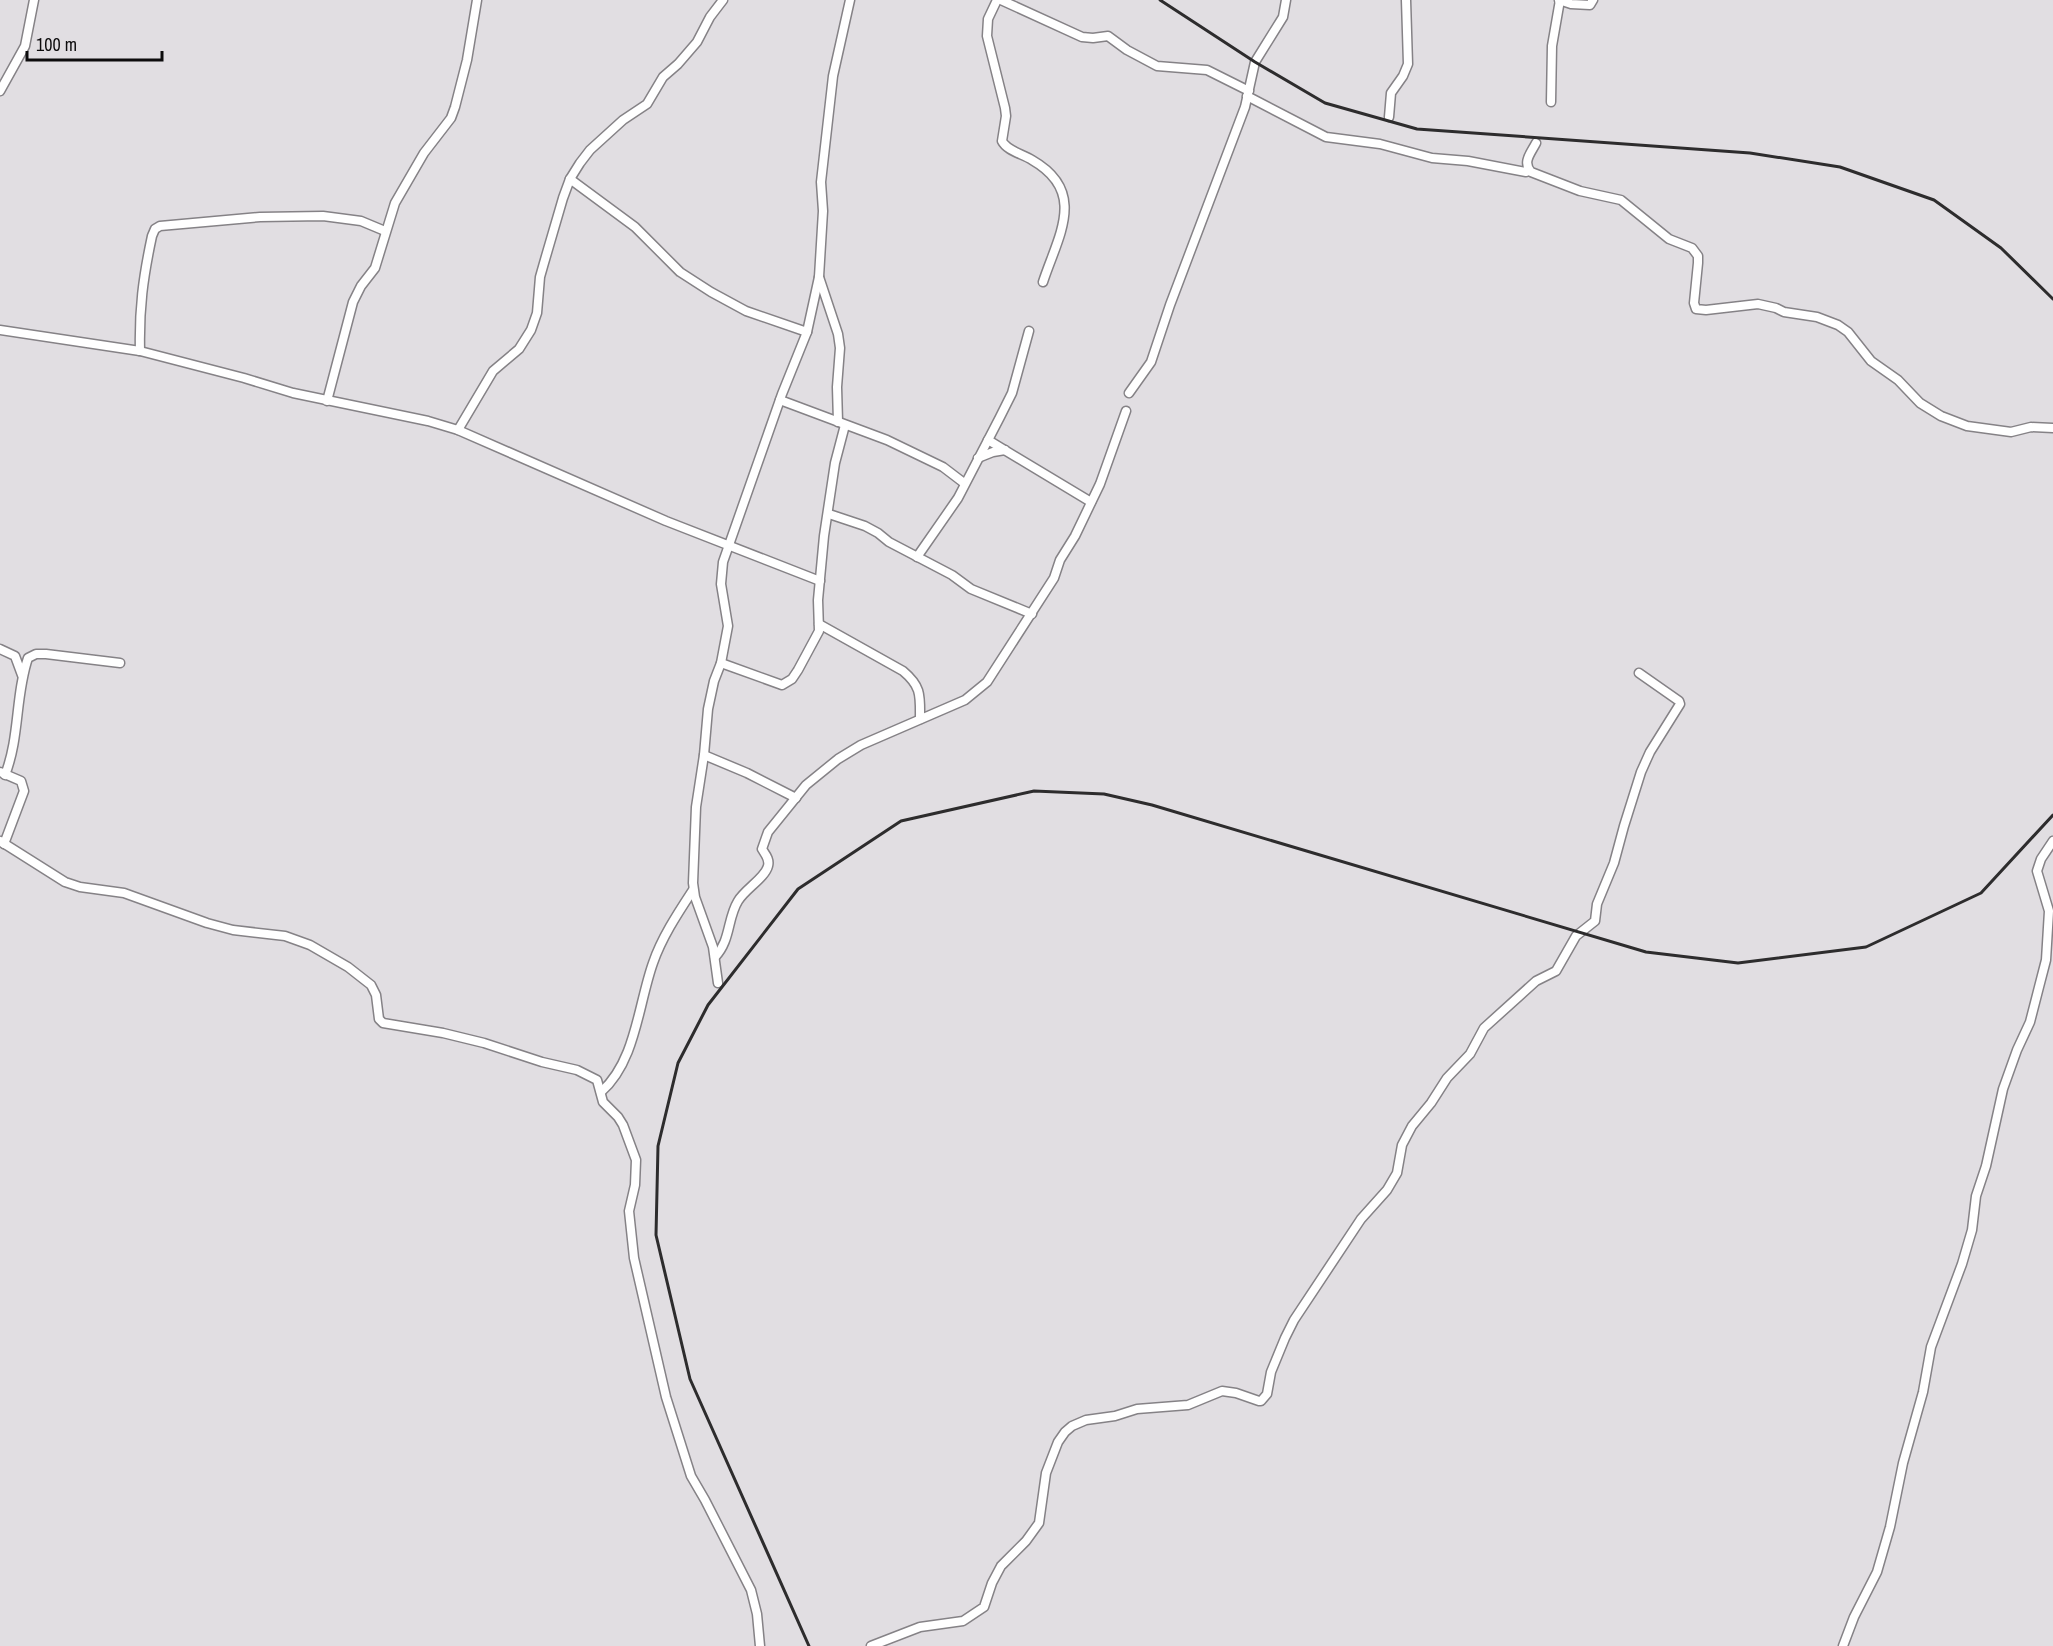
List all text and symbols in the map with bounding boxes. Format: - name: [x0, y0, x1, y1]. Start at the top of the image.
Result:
- scale bar: [27, 24, 162, 62]
- text: 100 m: [36, 32, 77, 57]

